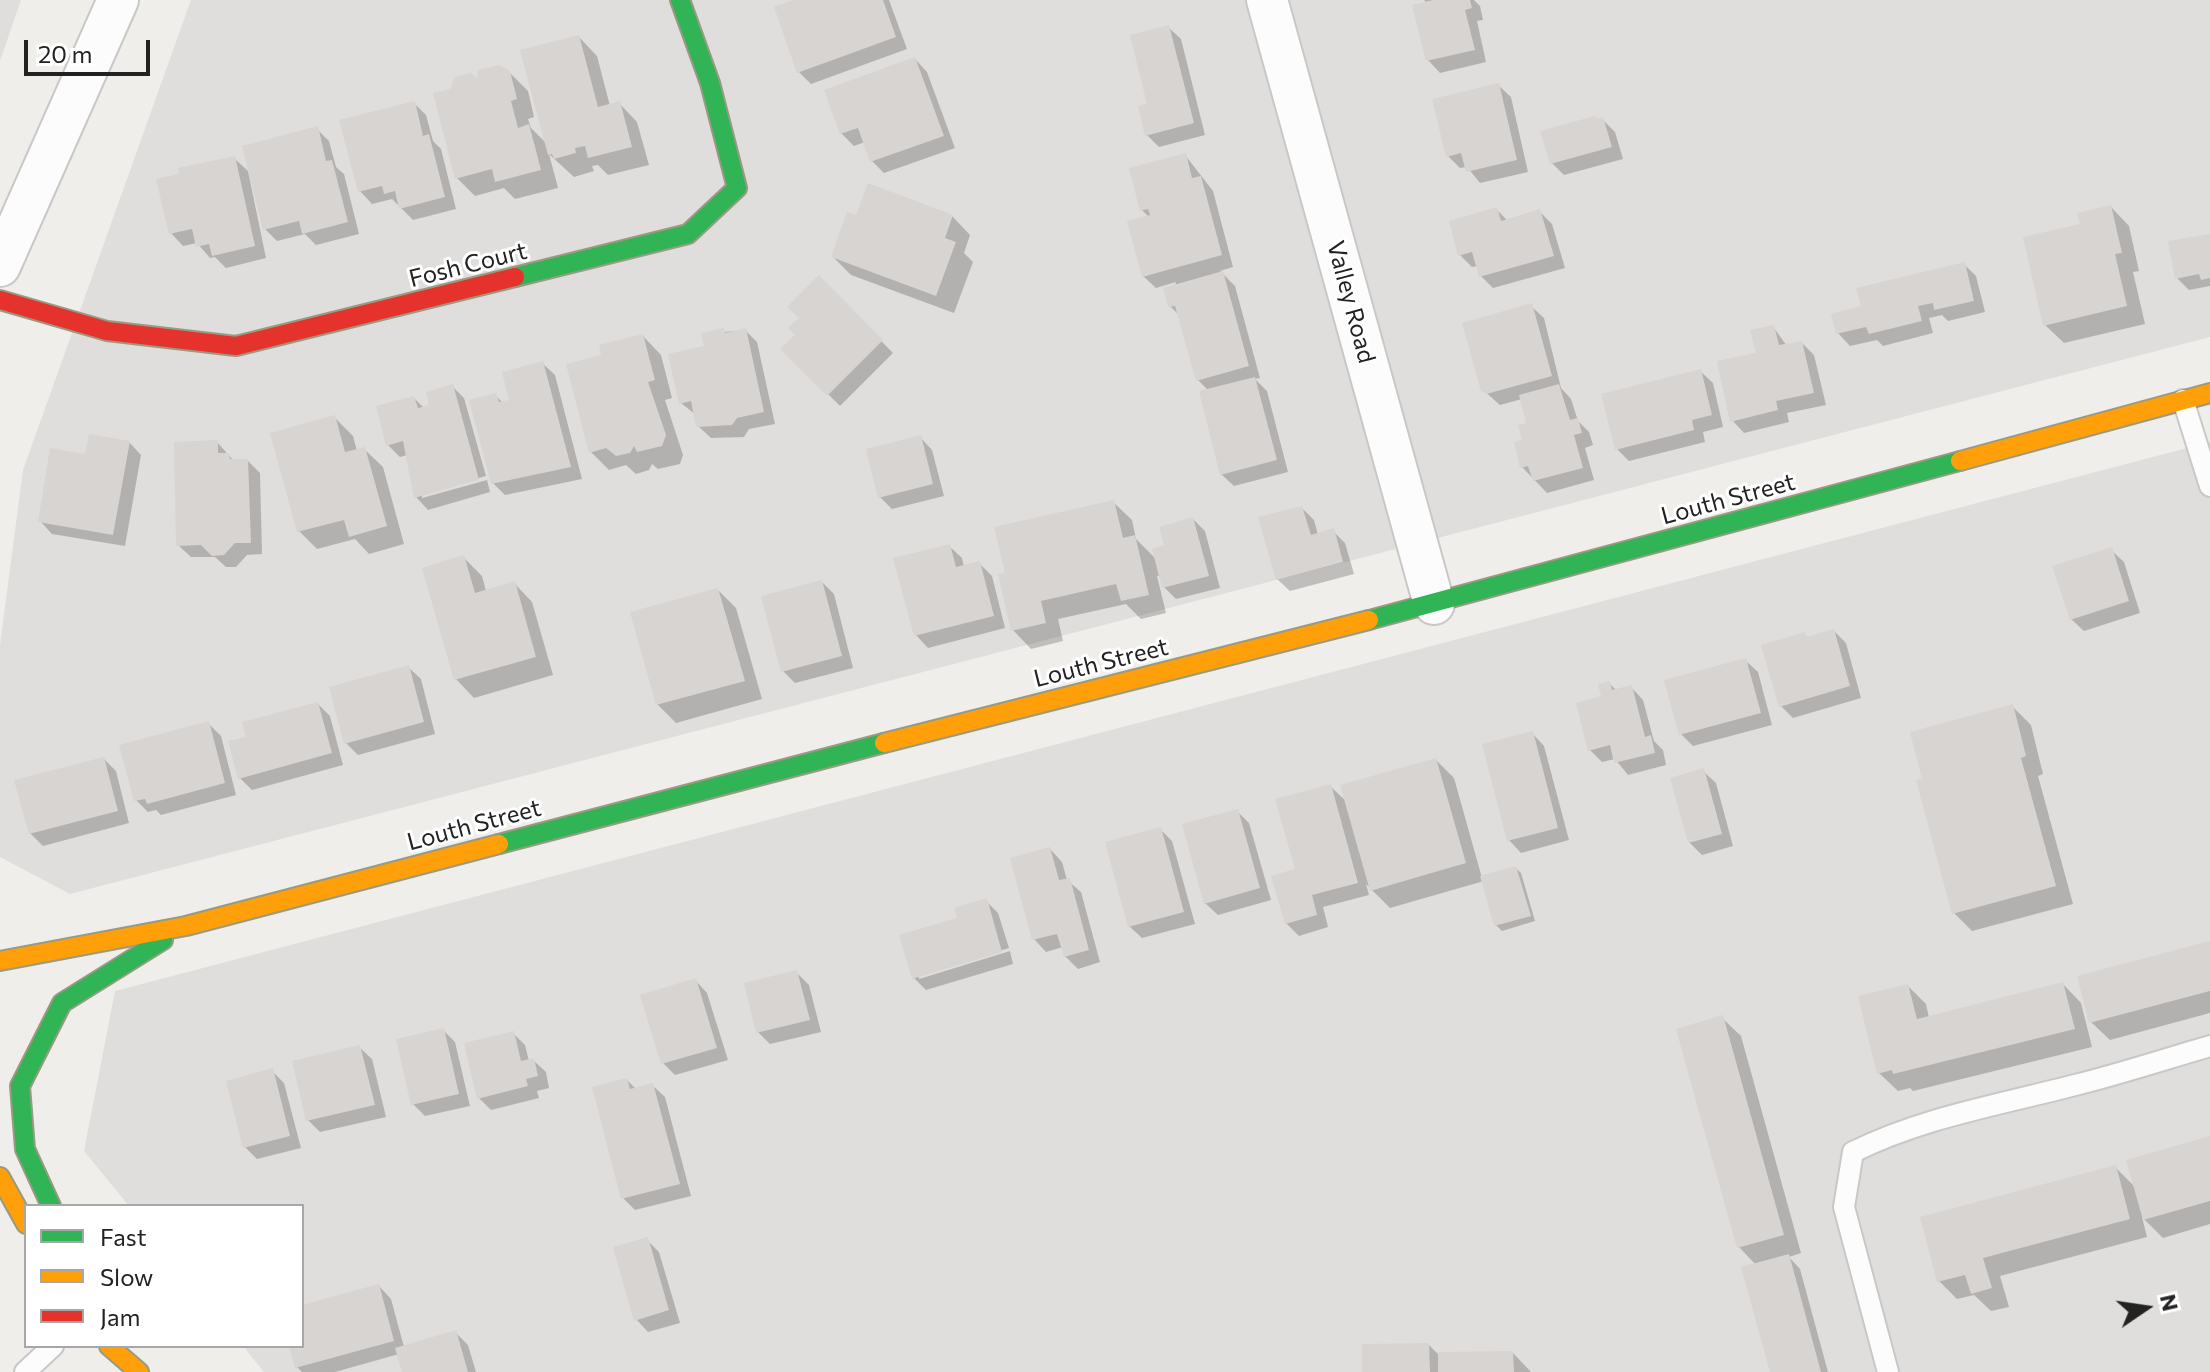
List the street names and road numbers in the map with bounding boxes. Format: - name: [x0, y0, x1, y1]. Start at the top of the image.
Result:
- street label: Fosh Court: [406, 236, 530, 294]
- street label: Valley Road: [1321, 238, 1381, 366]
- street label: Louth Street: [1658, 467, 1798, 531]
- street label: Louth Street: [1031, 632, 1171, 694]
- street label: Louth Street: [404, 793, 544, 857]

